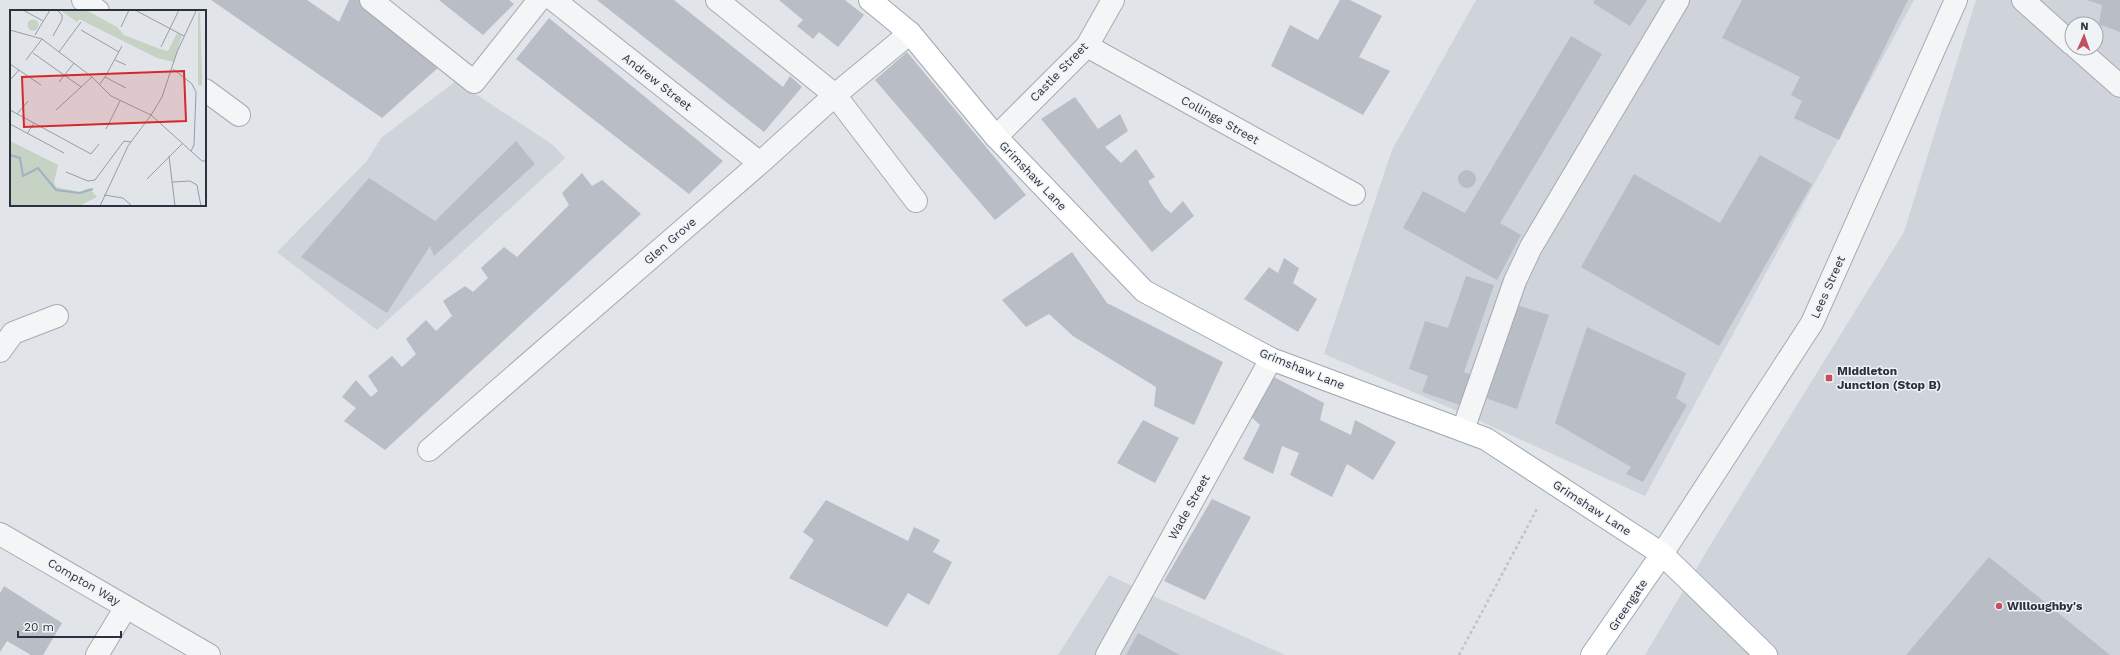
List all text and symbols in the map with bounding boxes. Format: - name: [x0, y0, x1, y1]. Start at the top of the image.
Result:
- inset map: [10, 10, 206, 206]
- north arrow: [2064, 16, 2104, 56]
- text: N: [2080, 20, 2089, 33]
- street label: Castle Street: [1027, 39, 1091, 105]
- street label: Andrew Street: [619, 51, 695, 113]
- street label: Collinge Street: [1179, 93, 1261, 147]
- street label: Grimshaw Lane: [996, 138, 1070, 214]
- street label: Glen Grove: [641, 214, 699, 267]
- street label: Lees Street: [1808, 253, 1848, 321]
- street label: Grimshaw Lane: [1257, 346, 1347, 393]
- place label: Middleton Junction (Stop B): [1837, 364, 1941, 392]
- marker: Middleton Junction (Stop B): [1824, 373, 1834, 383]
- street label: Wade Street: [1165, 472, 1213, 542]
- street label: Grimshaw Lane: [1550, 477, 1634, 539]
- street label: Compton Way: [45, 556, 123, 609]
- street label: Greengate: [1606, 576, 1650, 634]
- place label: Willoughby's: [2007, 599, 2083, 613]
- marker: Willoughby's: [1994, 601, 2004, 611]
- scale bar: [18, 613, 121, 639]
- text: 20 m: [24, 620, 54, 634]

